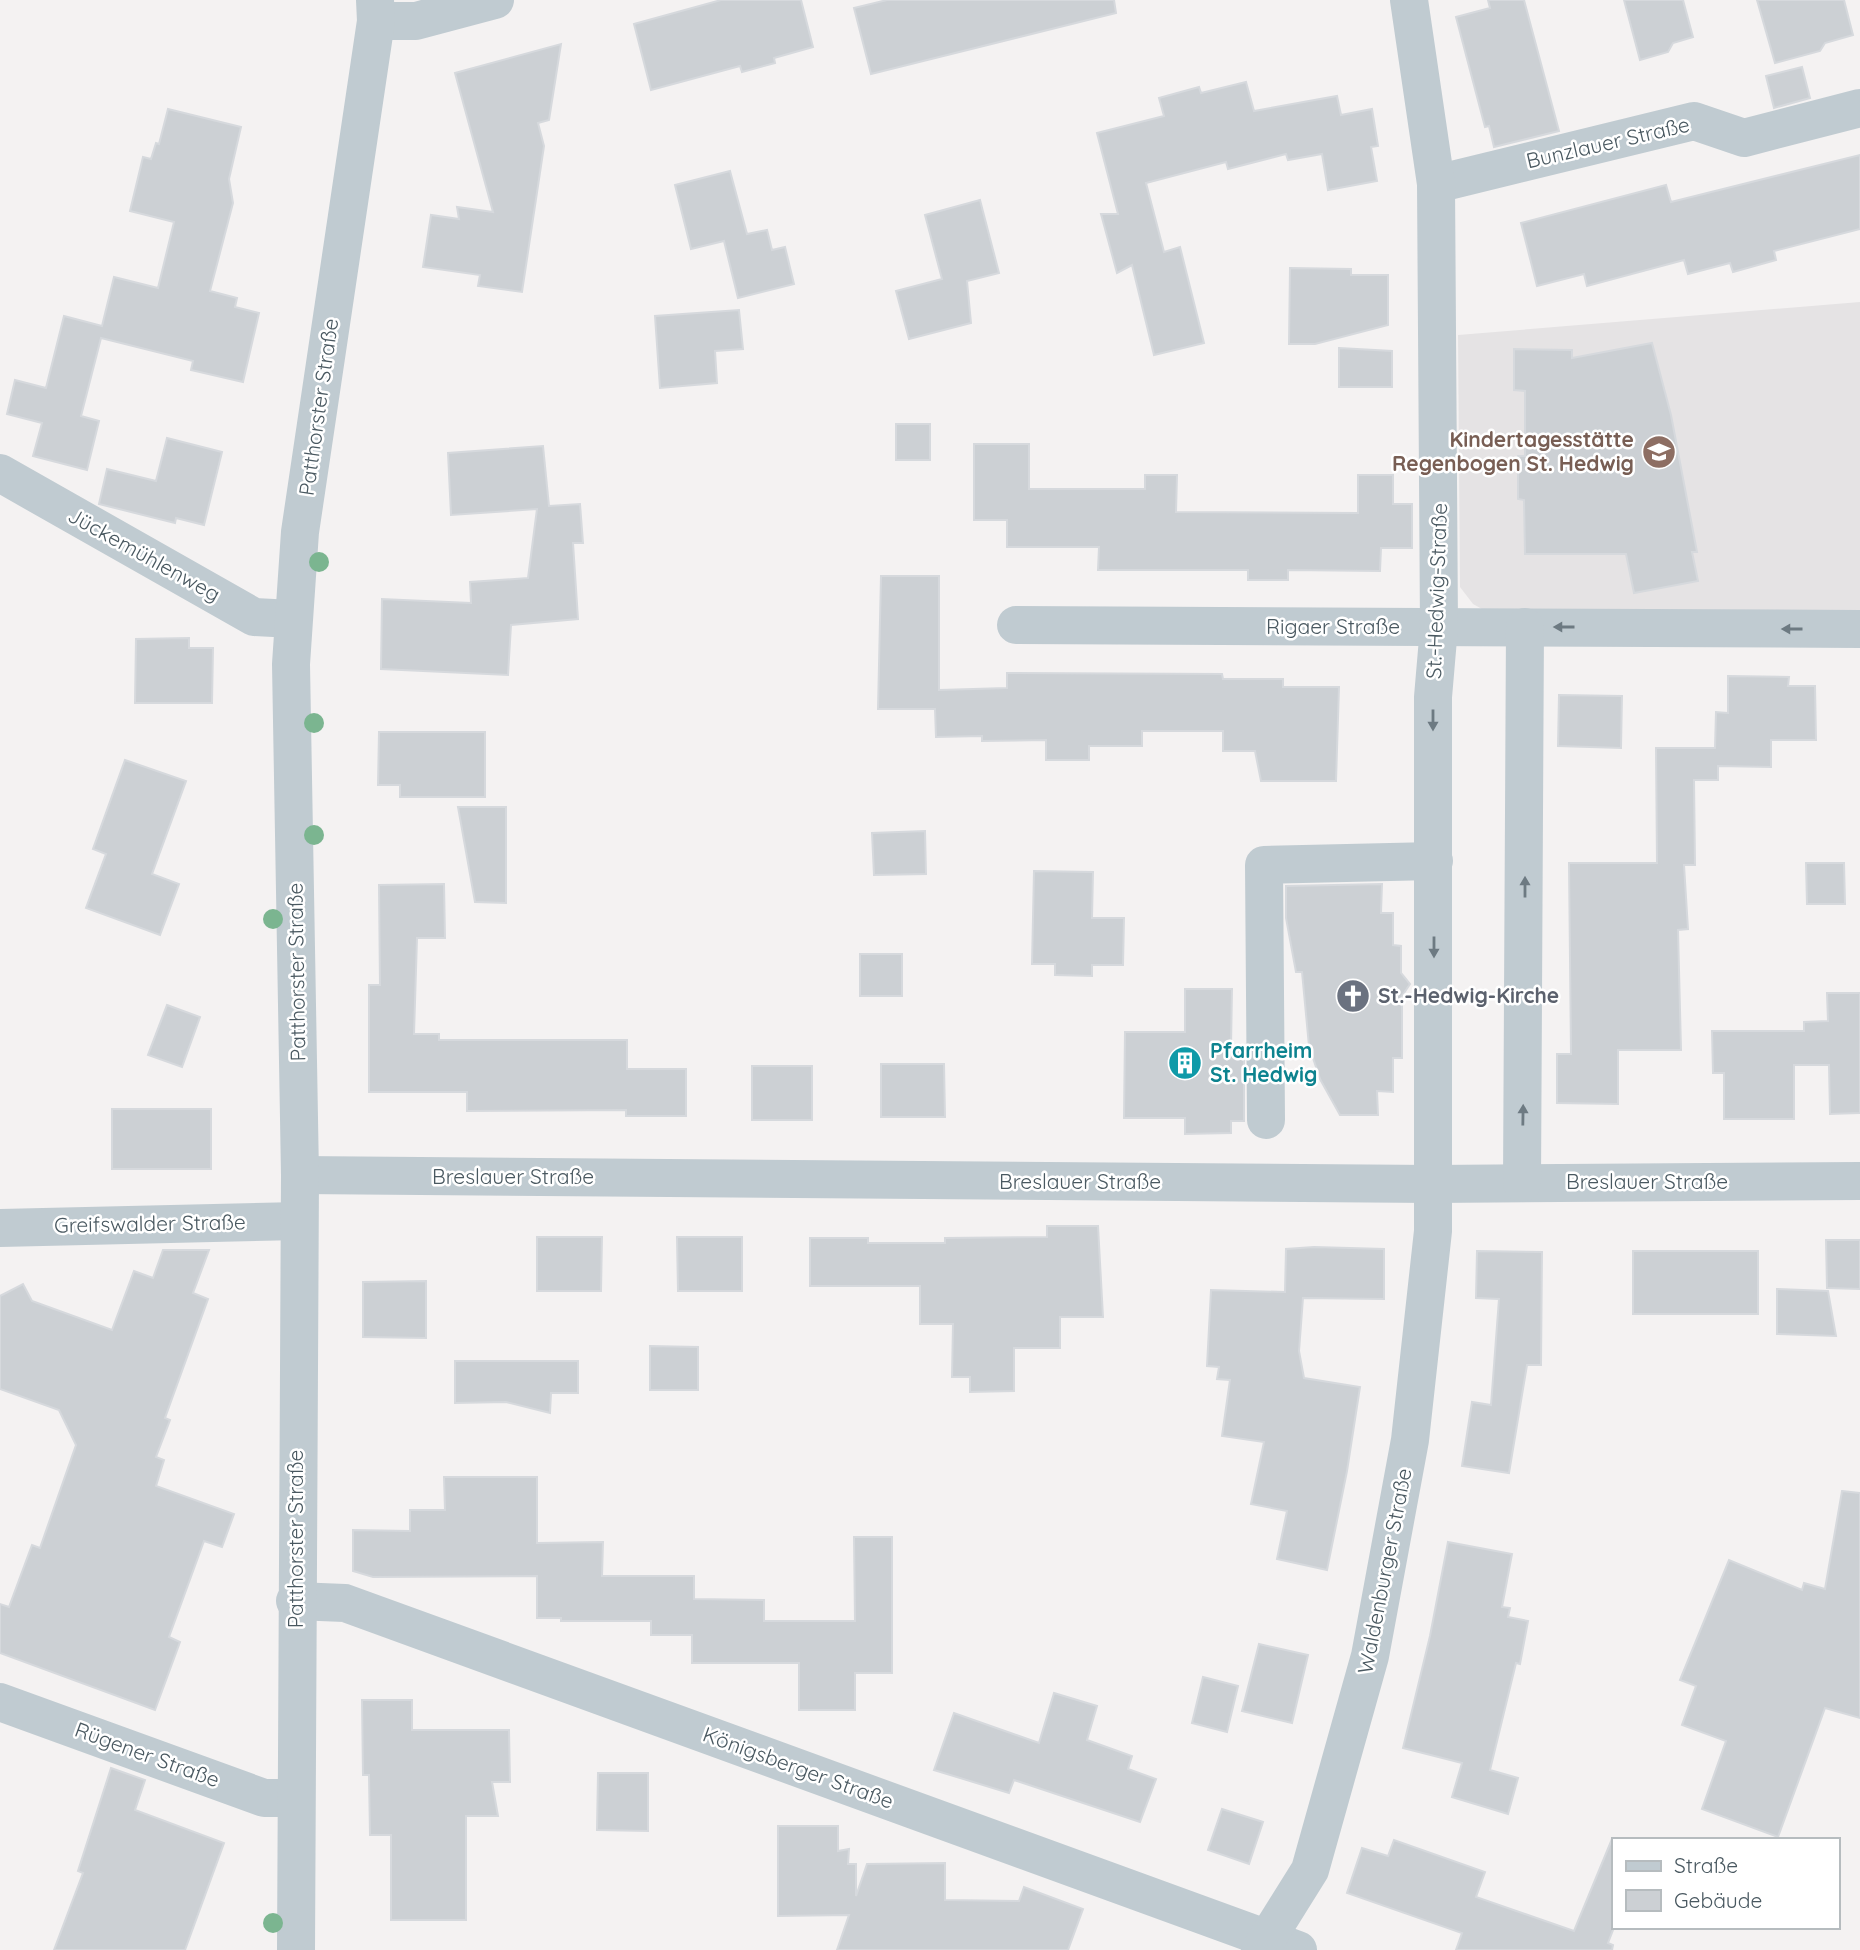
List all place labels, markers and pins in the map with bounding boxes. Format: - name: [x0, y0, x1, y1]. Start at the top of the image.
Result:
- place label: Kindertagesstätte Regenbogen St. Hedwig: [1392, 426, 1634, 476]
- school or university icon: Kindertagesstätte Regenbogen St. Hedwig: [1640, 433, 1678, 471]
- church icon: St.-Hedwig-Kirche: [1334, 977, 1372, 1015]
- place label: St.-Hedwig-Kirche: [1378, 982, 1559, 1008]
- place label: Pfarrheim St. Hedwig: [1210, 1037, 1317, 1087]
- building icon: Pfarrheim St. Hedwig: [1166, 1044, 1204, 1082]

